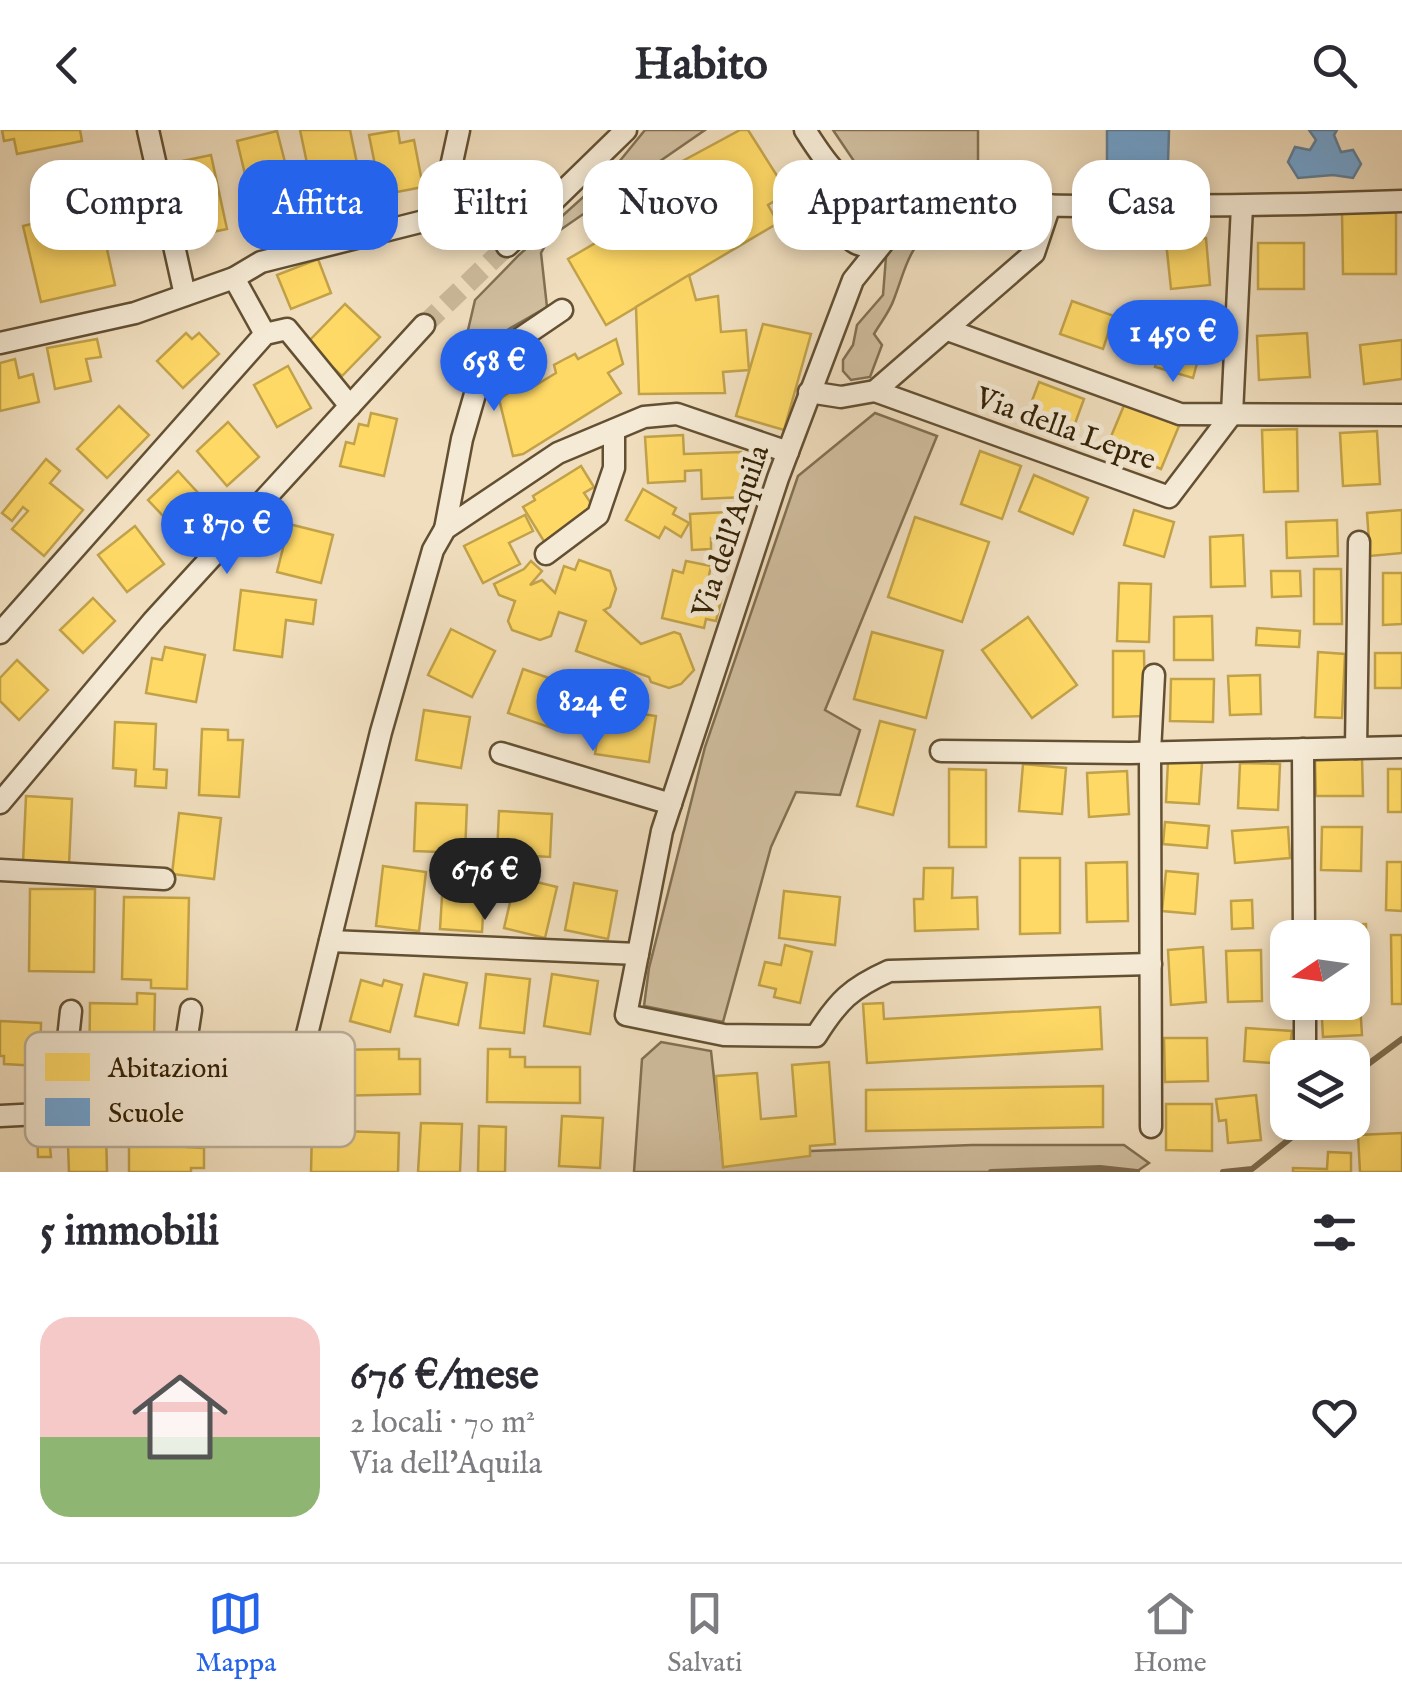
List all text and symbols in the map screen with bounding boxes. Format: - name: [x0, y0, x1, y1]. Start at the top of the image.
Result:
- text: Habito: [634, 37, 768, 94]
- icon: back: [40, 38, 95, 93]
- icon: search: [1307, 38, 1362, 93]
- chip: Compra: [30, 160, 218, 250]
- chip: Affitta: [238, 160, 398, 250]
- chip: Filtri: [418, 160, 563, 250]
- chip: Nuovo: [583, 160, 753, 250]
- chip: Appartamento: [773, 160, 1052, 250]
- chip: Casa: [1072, 160, 1210, 250]
- pin: 1 450 €: [1081, 300, 1265, 385]
- text: 1 450 €: [1129, 312, 1217, 353]
- pin: 658 €: [424, 329, 564, 414]
- text: 658 €: [462, 341, 526, 382]
- street label: Via della Lepre: [969, 379, 1161, 480]
- street label: Via dell'Aquila: [684, 440, 779, 624]
- pin: 1 870 €: [135, 492, 319, 577]
- text: 1 870 €: [183, 504, 271, 545]
- pin: 824 €: [523, 669, 663, 754]
- text: 824 €: [559, 681, 627, 722]
- pin: 676 €: [415, 838, 555, 923]
- text: 676 €: [451, 850, 519, 891]
- north arrow: [1270, 920, 1370, 1020]
- map controls: [1270, 920, 1370, 1140]
- legend: [25, 1032, 355, 1147]
- button: layers: [1270, 1040, 1370, 1140]
- text: Abitazioni: [107, 1052, 229, 1087]
- text: Scuole: [108, 1097, 184, 1132]
- icon: filters: [1307, 1205, 1362, 1260]
- text: 5 immobili: [40, 1206, 219, 1259]
- text: 676 €/mese: [350, 1350, 539, 1403]
- icon: home: [120, 1357, 240, 1477]
- icon: heart: [1307, 1390, 1362, 1445]
- text: 2 locali · 70 m²: [350, 1403, 535, 1444]
- text: Via dell'Aquila: [350, 1444, 542, 1485]
- tab: Mappa: [195, 1586, 276, 1681]
- tab: Salvati: [667, 1586, 743, 1681]
- tab: Home: [1133, 1586, 1207, 1681]

